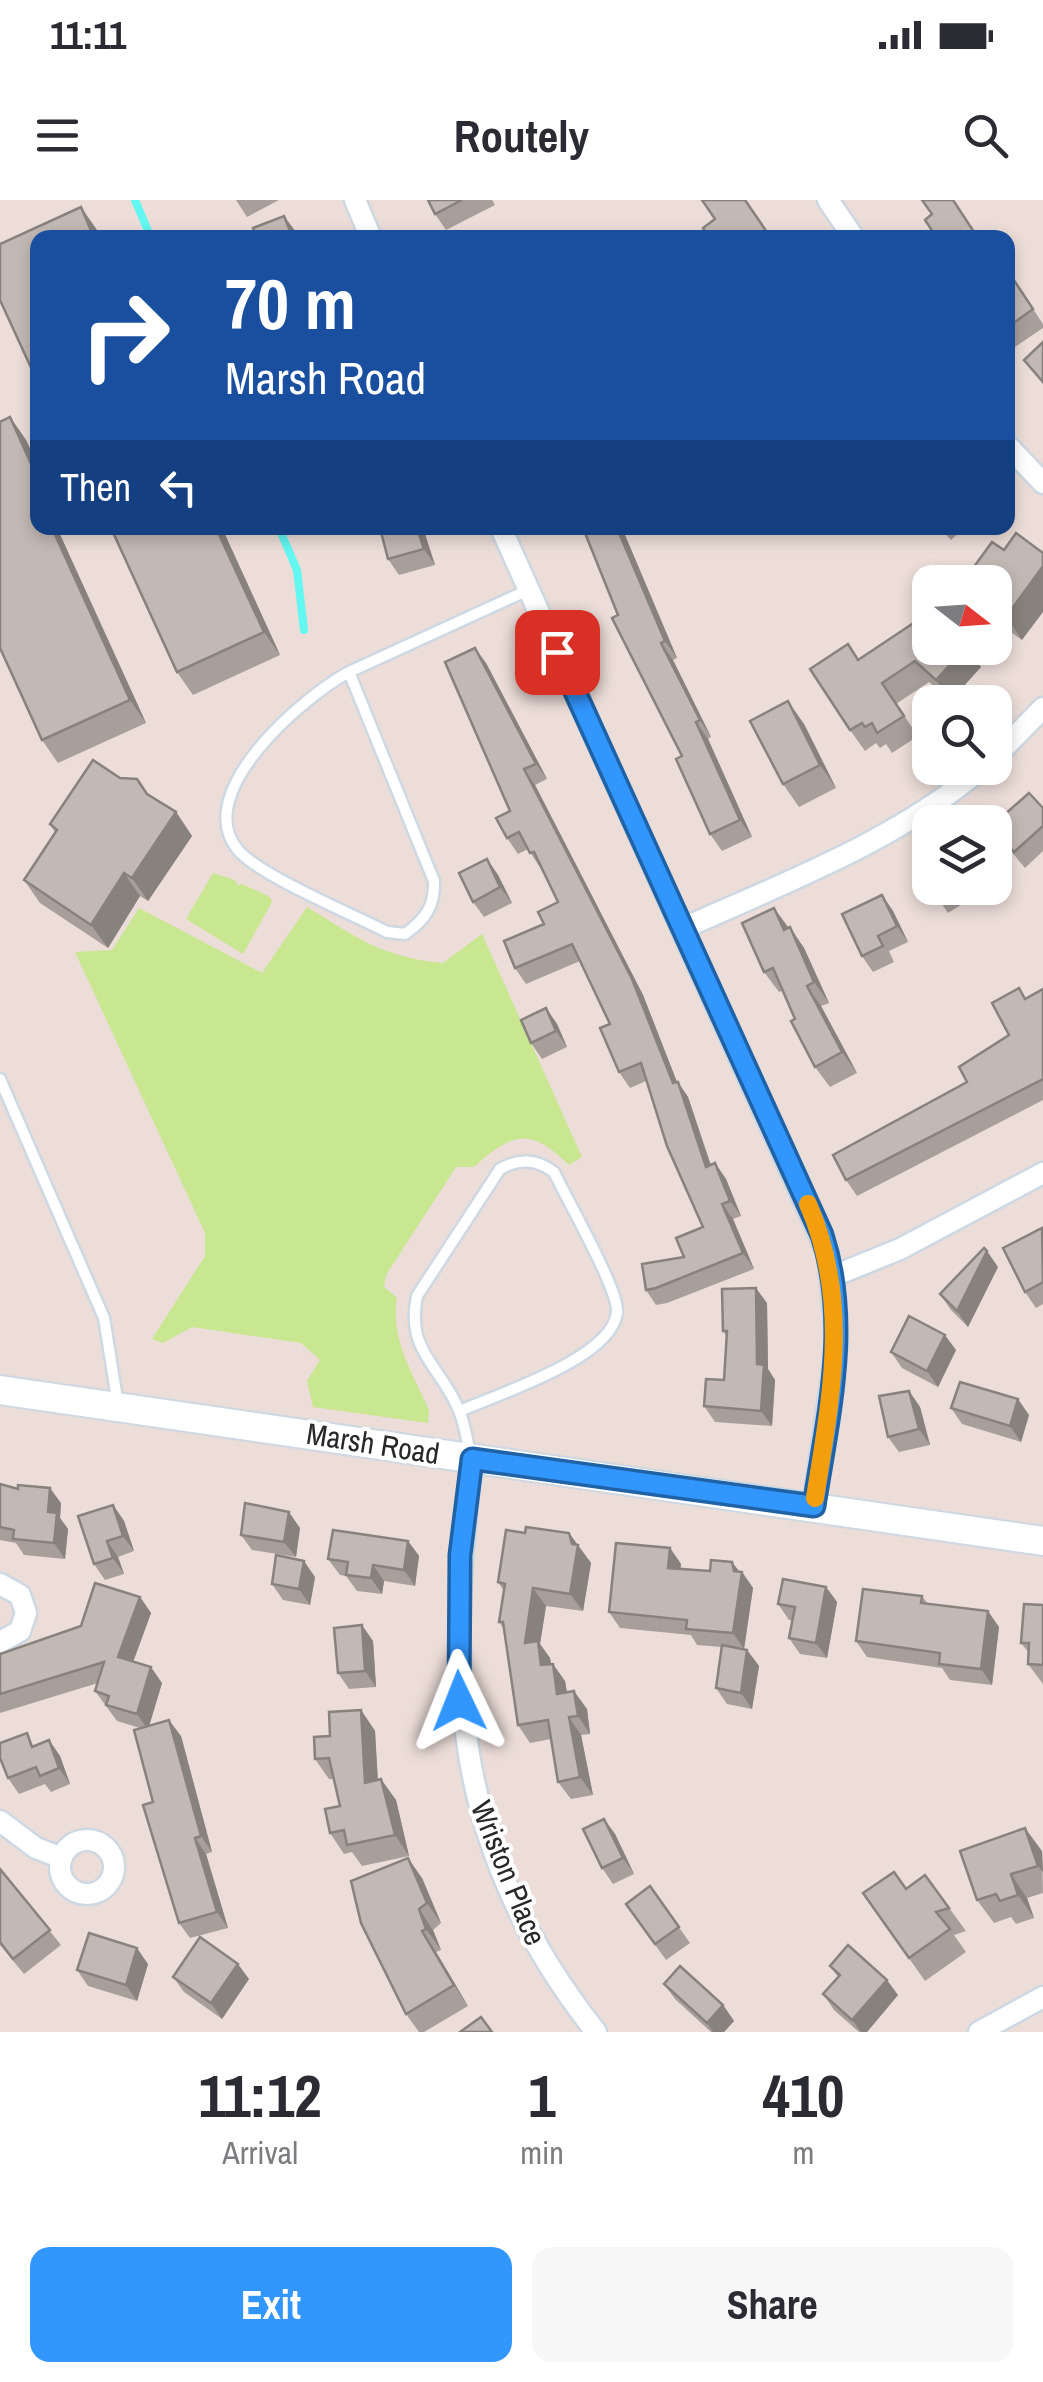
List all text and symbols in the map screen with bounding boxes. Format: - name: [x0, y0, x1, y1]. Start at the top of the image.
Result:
- text: 11:11: [50, 10, 126, 61]
- text: Routely: [454, 105, 589, 166]
- icon: menu: [30, 108, 85, 163]
- icon: search: [958, 108, 1013, 163]
- text: 70 m: [225, 257, 356, 351]
- icon: right: [60, 270, 190, 400]
- text: Marsh Road: [225, 347, 426, 408]
- icon: left: [151, 460, 206, 515]
- text: Then: [60, 462, 131, 513]
- north arrow: [912, 565, 1012, 665]
- map controls: [912, 565, 1012, 905]
- pin: [515, 610, 600, 695]
- icon: arrive: [530, 625, 585, 680]
- button: search: [912, 685, 1012, 785]
- button: layers: [912, 805, 1012, 905]
- street label: Marsh Road: [304, 1413, 442, 1473]
- position arrow: [407, 1649, 511, 1753]
- street label: Wriston Place: [462, 1794, 556, 1951]
- text: 11:12: [199, 2055, 322, 2136]
- text: 1: [528, 2055, 556, 2136]
- text: 410: [762, 2055, 844, 2136]
- text: Arrival: [222, 2131, 298, 2174]
- text: min: [520, 2131, 564, 2174]
- text: m: [792, 2131, 814, 2174]
- button: Exit: [30, 2247, 512, 2362]
- button: Share: [532, 2247, 1013, 2362]

